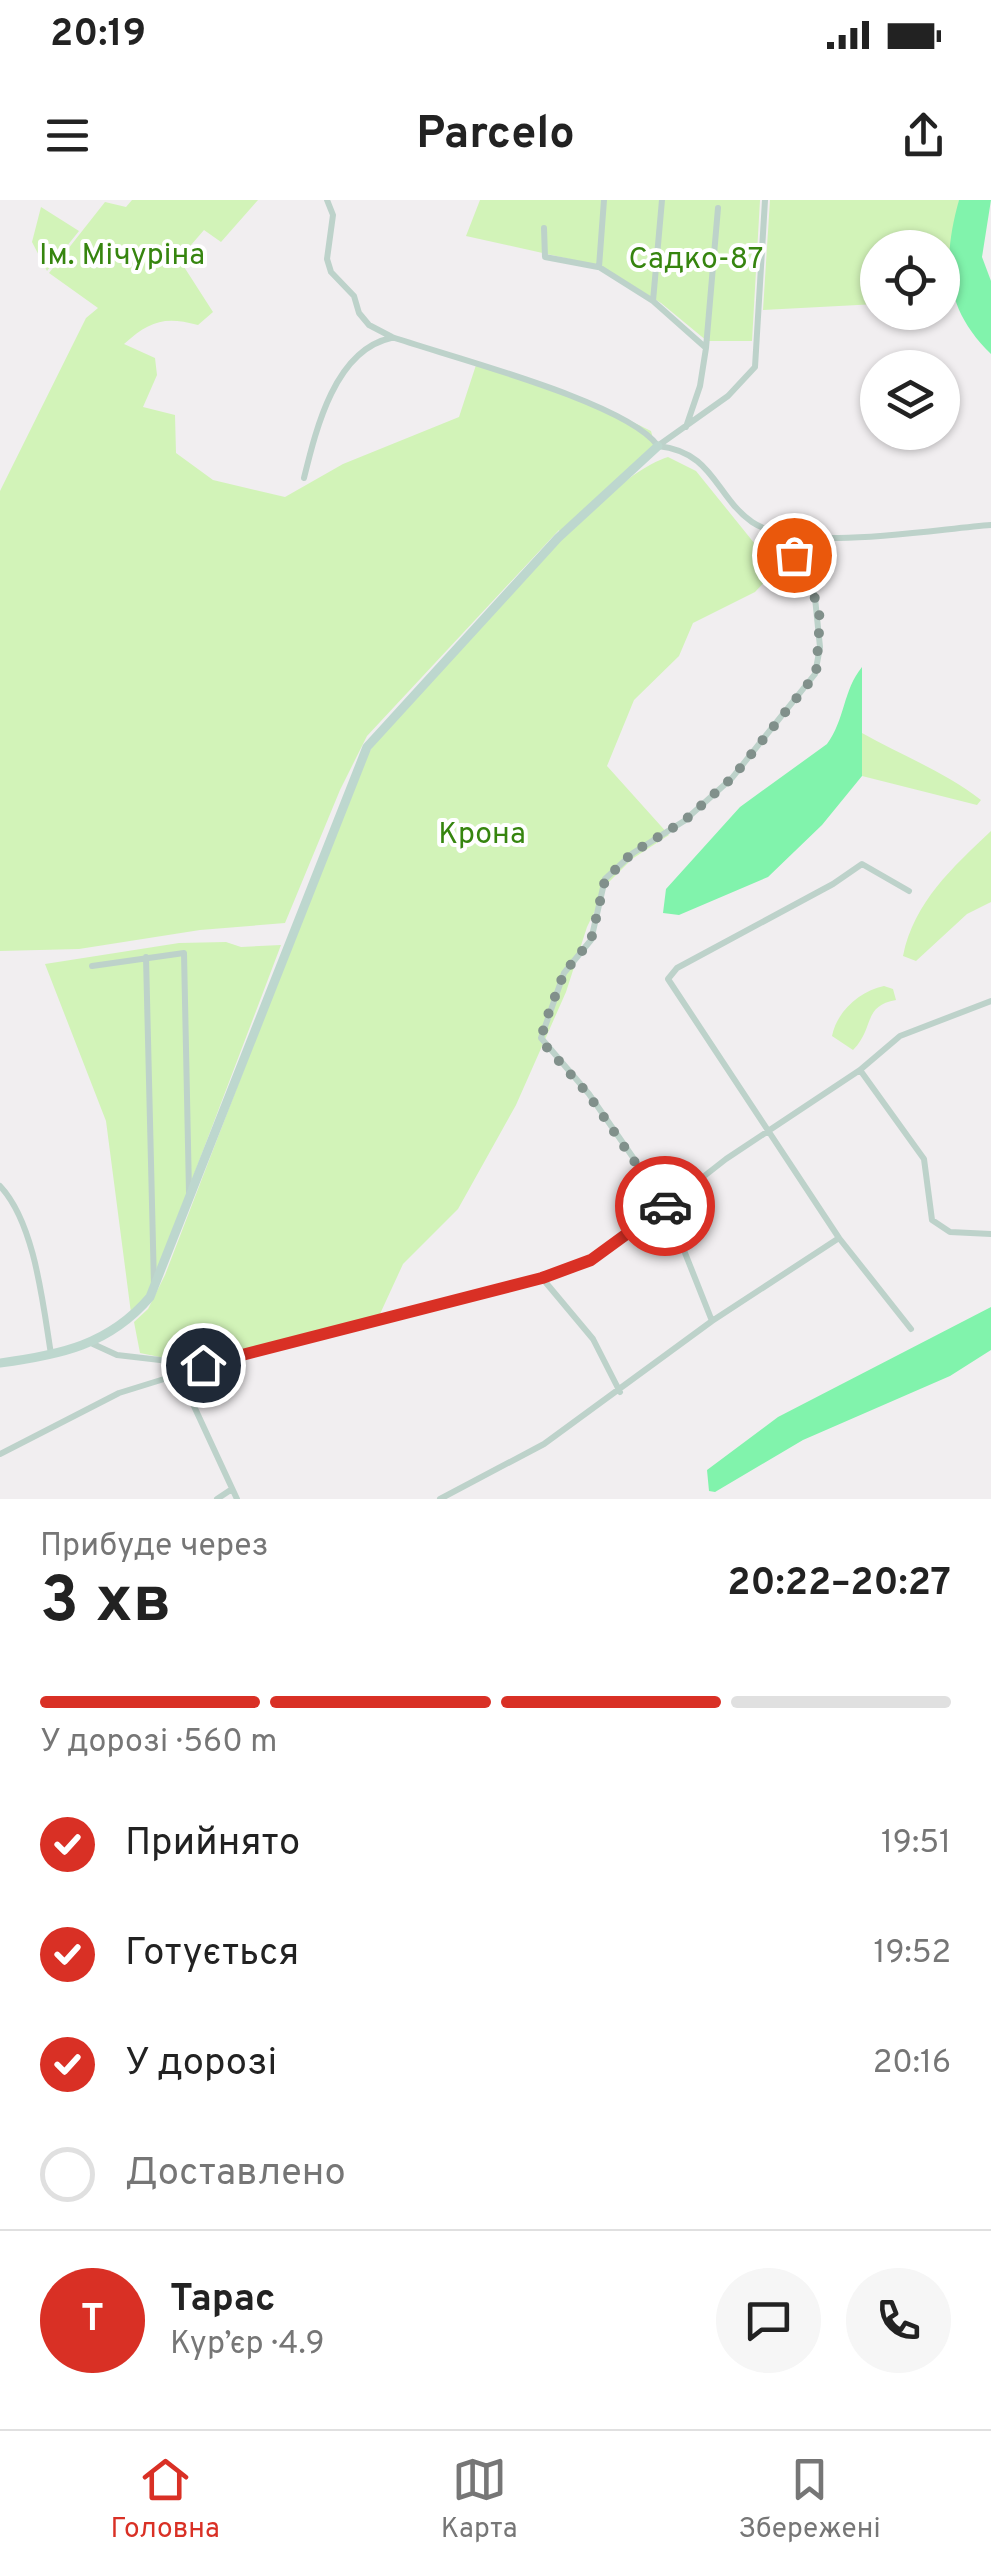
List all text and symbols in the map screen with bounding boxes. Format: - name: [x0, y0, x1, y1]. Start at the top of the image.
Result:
- text: 20:19: [50, 11, 146, 60]
- text: Parcelo: [416, 107, 575, 164]
- icon: menu: [40, 108, 95, 163]
- icon: share: [896, 108, 951, 163]
- map controls: [860, 230, 960, 450]
- button: locate: [860, 230, 960, 330]
- park label: Ім. Мічуріна: [39, 238, 205, 275]
- park label: Садко-87: [629, 242, 764, 279]
- button: layers: [860, 350, 960, 450]
- pin: [752, 513, 837, 598]
- icon: bag: [767, 528, 822, 583]
- park label: Крона: [438, 817, 526, 854]
- courier: [615, 1156, 715, 1256]
- icon: car: [638, 1179, 693, 1234]
- pin: [161, 1323, 246, 1408]
- icon: home: [176, 1338, 231, 1393]
- text: Прибуде через: [40, 1527, 269, 1567]
- text: 20:22–20:27: [727, 1560, 951, 1609]
- text: 3 хв: [40, 1563, 171, 1645]
- text: У дорозі · 560 m: [40, 1723, 277, 1763]
- icon: check: [40, 1817, 95, 1872]
- text: Прийнято: [125, 1820, 300, 1869]
- text: 19:51: [881, 1824, 951, 1864]
- icon: check: [40, 1927, 95, 1982]
- text: Готується: [125, 1930, 299, 1979]
- text: 19:52: [873, 1934, 951, 1974]
- icon: check: [40, 2037, 95, 2092]
- text: У дорозі: [125, 2040, 277, 2089]
- text: 20:16: [873, 2044, 951, 2084]
- text: Доставлено: [125, 2150, 346, 2199]
- button: chat: [716, 2268, 821, 2373]
- button: phone: [846, 2268, 951, 2373]
- text: Тарас: [170, 2276, 275, 2325]
- text: Т: [81, 2296, 104, 2345]
- text: Кур’єр · 4.9: [170, 2325, 325, 2365]
- tab: Головна: [110, 2452, 220, 2548]
- tab: Карта: [441, 2452, 517, 2548]
- tab: Збережені: [738, 2452, 881, 2548]

